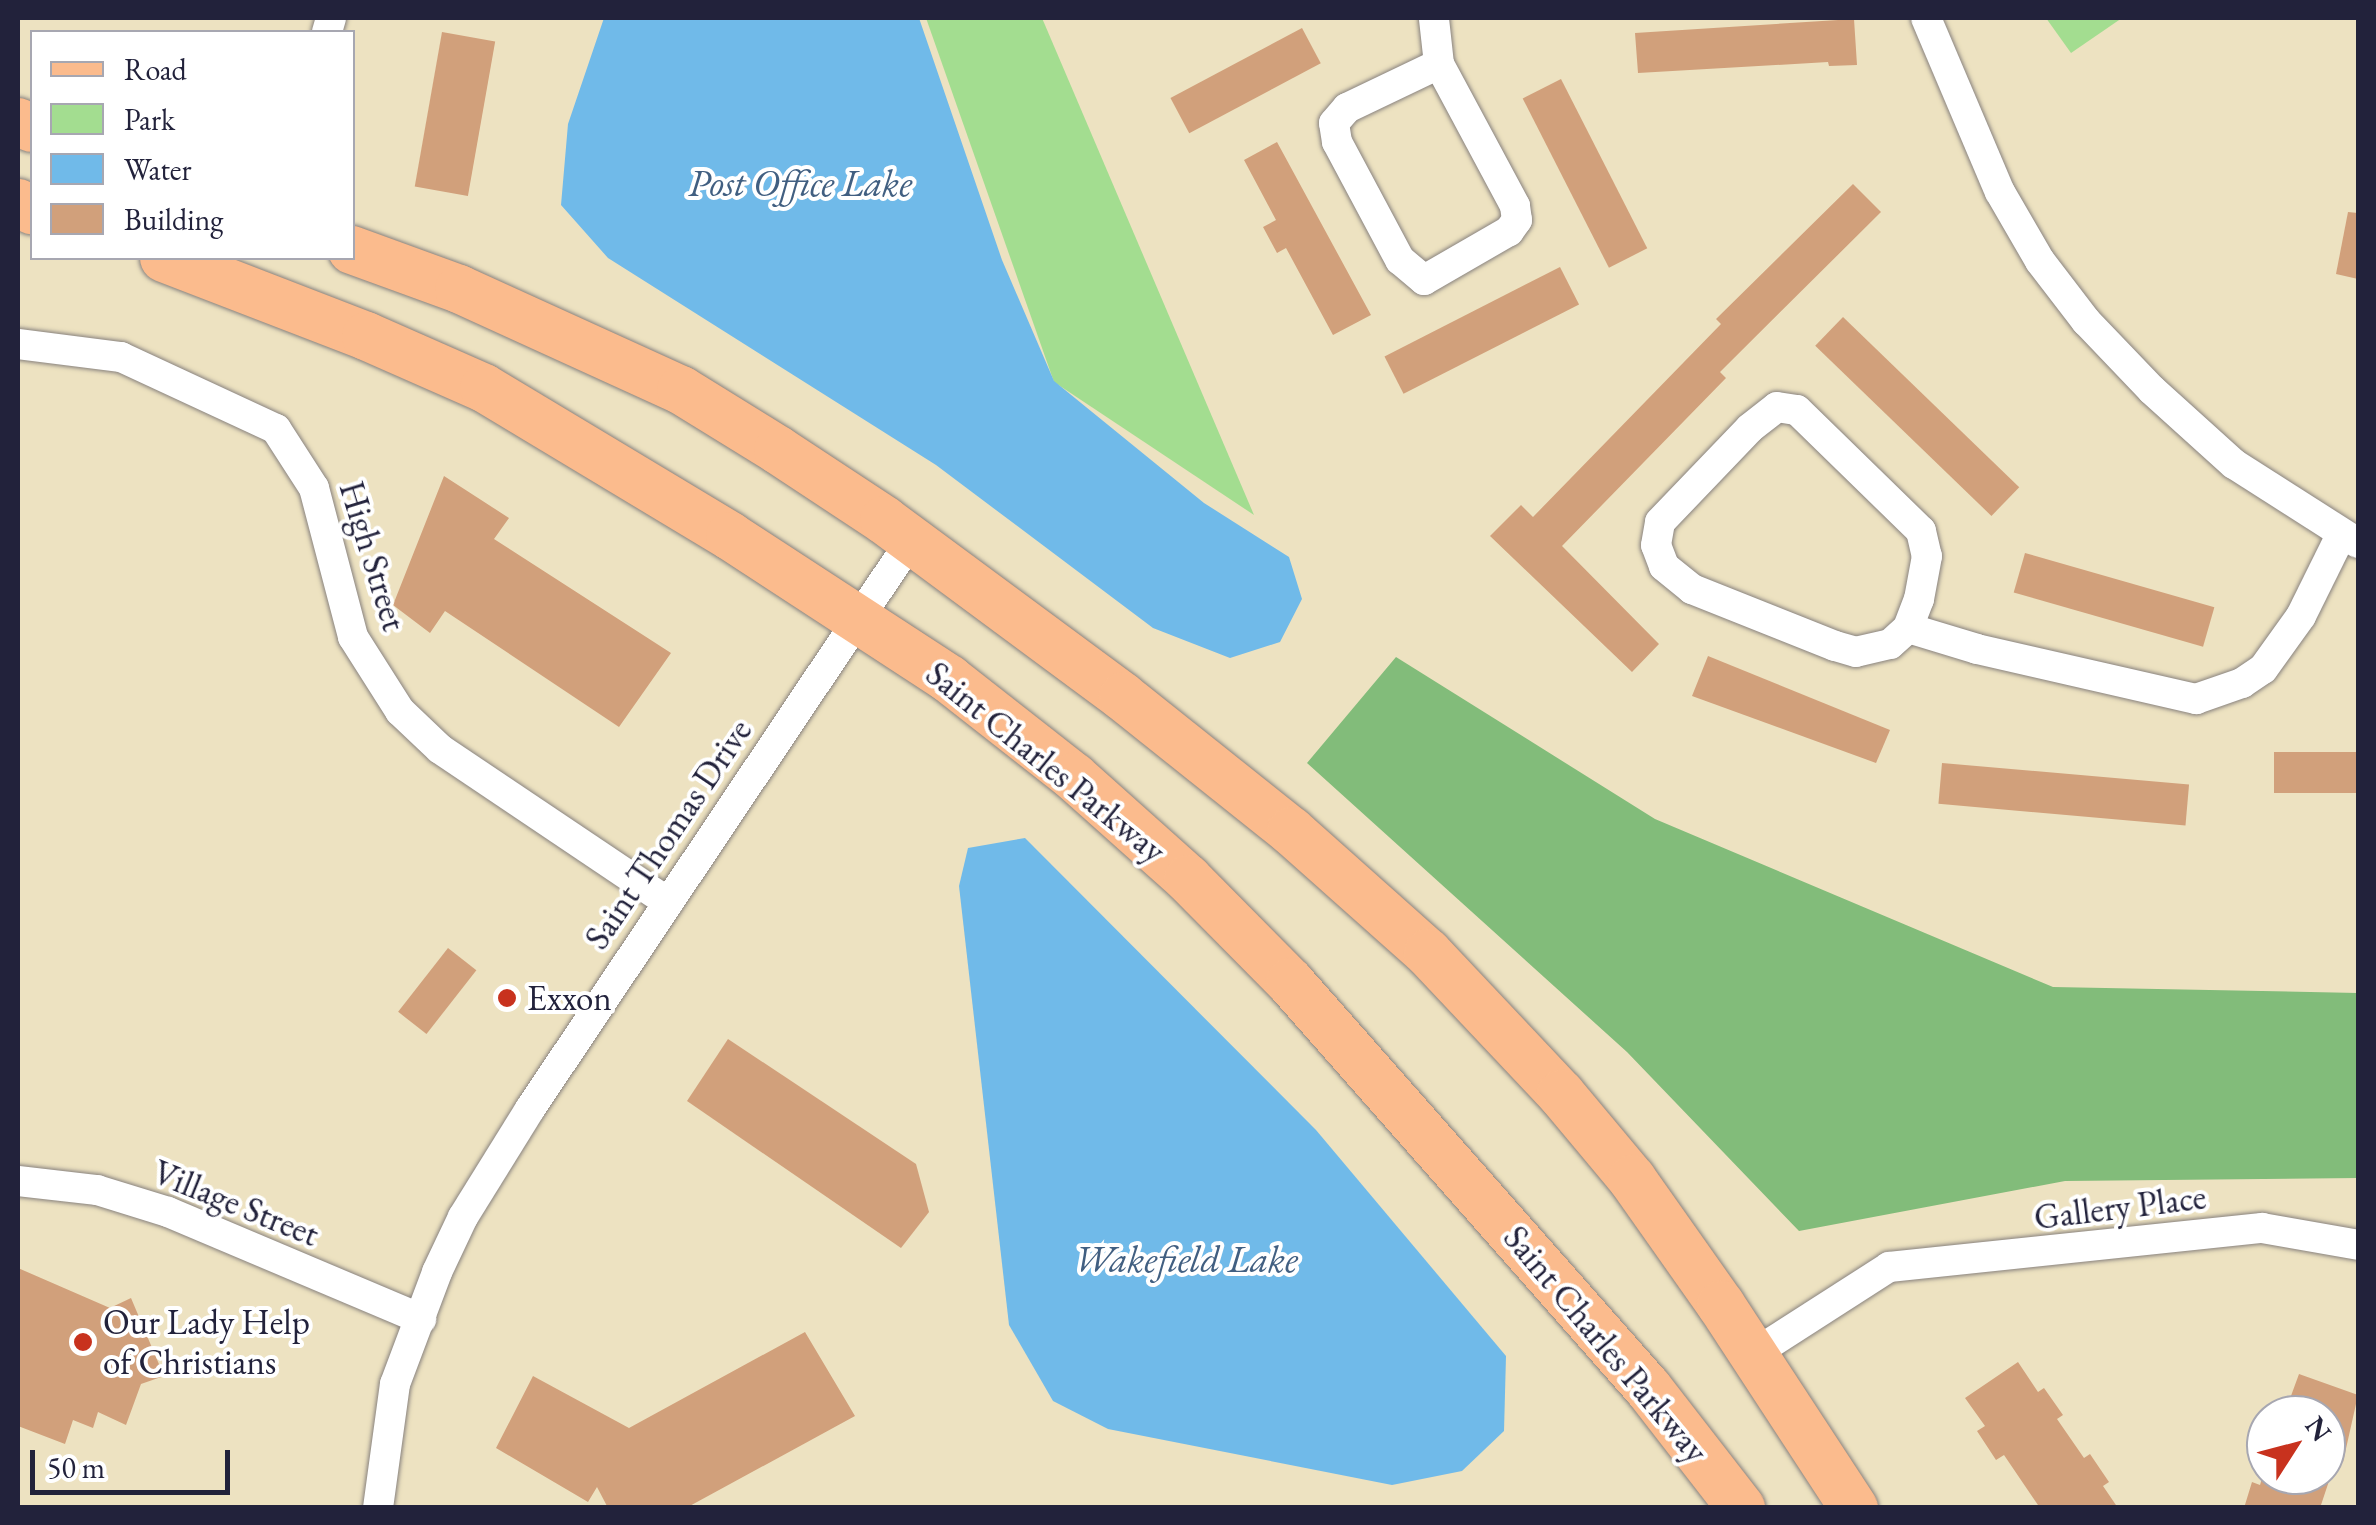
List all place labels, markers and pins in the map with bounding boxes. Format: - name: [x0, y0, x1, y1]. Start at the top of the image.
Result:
- place label: Exxon: [527, 977, 612, 1019]
- marker: Exxon: [496, 987, 518, 1009]
- place label: Our Lady Help of Christians: [103, 1301, 310, 1383]
- marker: Our Lady Help of Christians: [72, 1331, 94, 1353]

